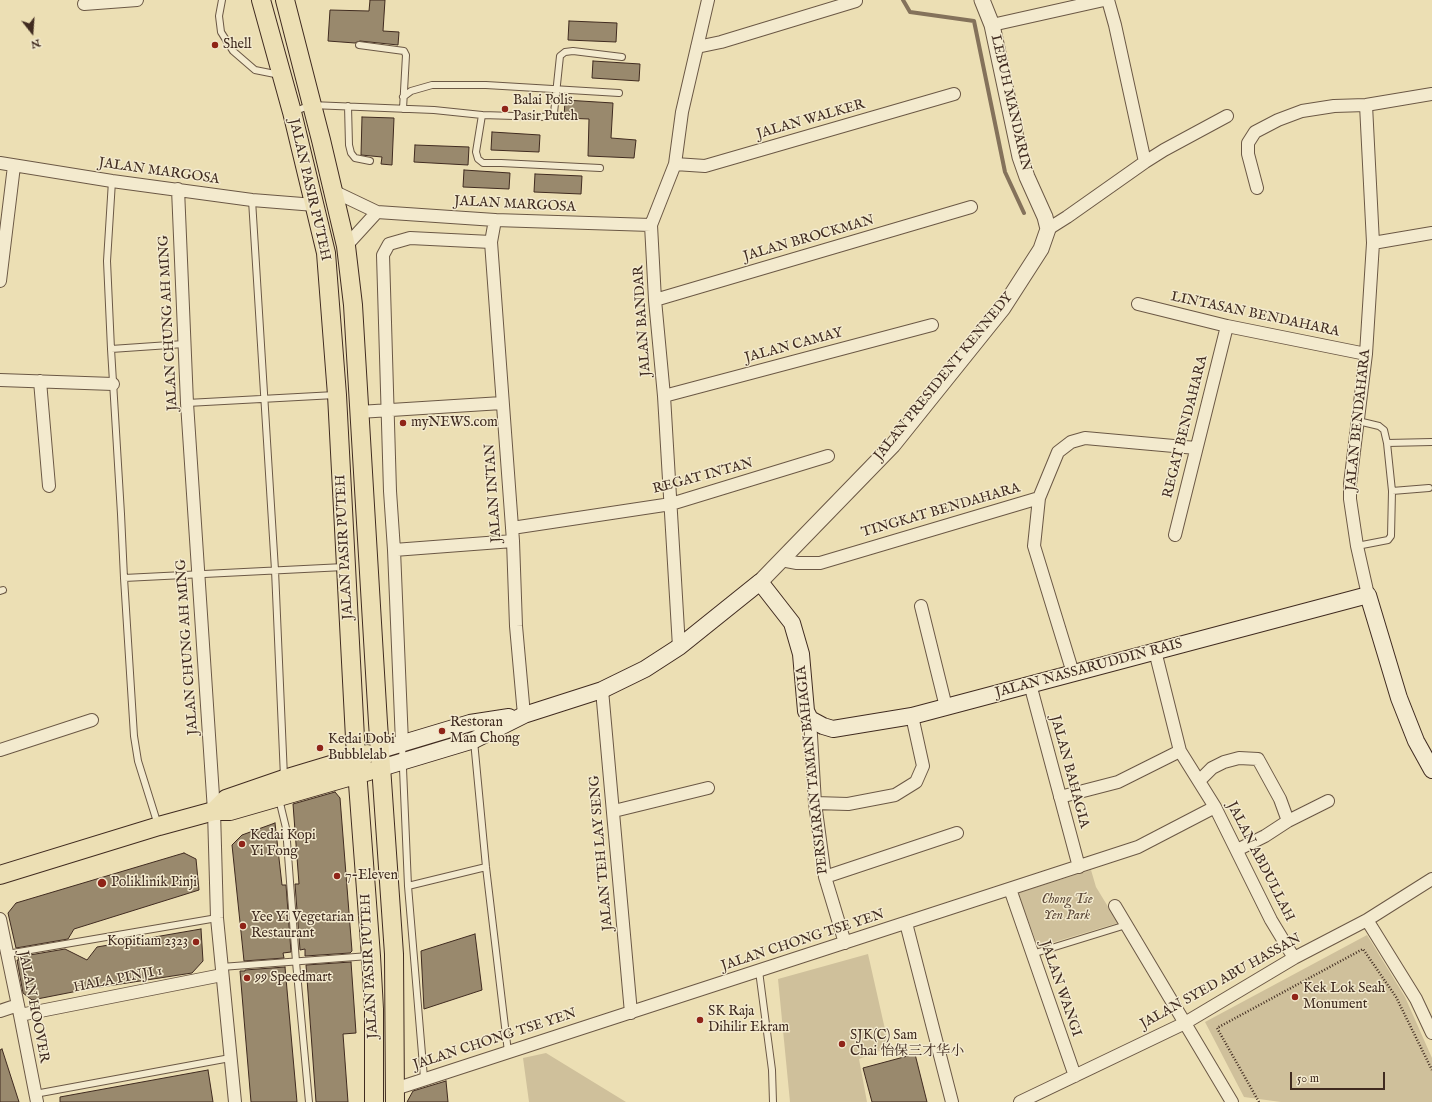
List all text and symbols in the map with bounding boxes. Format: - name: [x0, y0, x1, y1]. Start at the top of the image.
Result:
- north arrow: [12, 12, 52, 52]
- street label: LEBUH MANDARIN: [986, 33, 1034, 173]
- text: N: [29, 35, 42, 52]
- place label: Shell: [223, 37, 252, 53]
- marker: Shell: [210, 40, 220, 50]
- place label: Balai Polis Pasir Puteh: [513, 93, 578, 126]
- street label: JALAN WALKER: [755, 97, 867, 143]
- marker: Balai Polis Pasir Puteh: [500, 104, 510, 114]
- street label: JALAN PASIR PUTEH: [284, 117, 334, 263]
- street label: JALAN MARGOSA: [98, 155, 220, 189]
- street label: JALAN MARGOSA: [454, 193, 576, 217]
- street label: JALAN BROCKMAN: [742, 212, 876, 266]
- street label: JALAN CHUNG AH MING: [156, 235, 182, 411]
- street label: JALAN BANDAR: [631, 265, 655, 377]
- street label: LINTASAN BENDAHARA: [1169, 289, 1341, 341]
- street label: JALAN PRESIDENT KENNEDY: [871, 290, 1017, 464]
- street label: JALAN CAMAY: [743, 325, 845, 367]
- street label: JALAN BENDAHARA: [1343, 348, 1375, 492]
- street label: REGAT BENDAHARA: [1160, 354, 1212, 500]
- place label: myNEWS.com: [411, 415, 498, 431]
- marker: myNEWS.com: [398, 418, 408, 428]
- street label: JALAN INTAN: [482, 443, 506, 543]
- street label: REGAT INTAN: [651, 456, 755, 498]
- street label: JALAN PASIR PUTEH: [333, 474, 357, 620]
- street label: TINGKAT BENDAHARA: [860, 480, 1022, 542]
- street label: JALAN CHUNG AH MING: [173, 559, 203, 735]
- street label: JALAN NASSARUDDIN RAIS: [994, 636, 1184, 702]
- street label: PERSIARAN TAMAN BAHAGIA: [794, 665, 832, 875]
- street label: JALAN BAHAGIA: [1046, 714, 1092, 830]
- place label: Restoran Man Chong: [450, 715, 520, 748]
- marker: Restoran Man Chong: [437, 726, 447, 736]
- place label: Kedai Dobi Bubblelab: [328, 732, 395, 764]
- marker: Kedai Dobi Bubblelab: [315, 743, 325, 753]
- street label: JALAN TEH LAY SENG: [587, 775, 617, 931]
- street label: JALAN ABDULLAH: [1222, 799, 1298, 925]
- place label: Kedai Kopi Yi Fong: [250, 828, 316, 860]
- marker: Kedai Kopi Yi Fong: [237, 839, 247, 849]
- place label: 7-Eleven: [345, 868, 398, 884]
- marker: 7-Eleven: [332, 871, 342, 881]
- place label: Poliklinik Pinji: [111, 875, 197, 891]
- marker: Poliklinik Pinji: [96, 877, 108, 889]
- park label: Chong Tse Yen Park: [1041, 892, 1093, 924]
- street label: JALAN PASIR PUTEH: [358, 893, 382, 1039]
- street label: JALAN CHONG TSE YEN: [719, 907, 887, 975]
- place label: Yee Yi Vegetarian Restaurant: [251, 910, 354, 942]
- marker: Yee Yi Vegetarian Restaurant: [238, 921, 248, 931]
- street label: JALAN SYED ABU HASSAN: [1138, 931, 1304, 1033]
- place label: Kopitiam 2323: [107, 934, 188, 950]
- marker: Kopitiam 2323: [191, 937, 201, 947]
- street label: JALAN WANGI: [1036, 939, 1084, 1039]
- street label: JALAN HOOVER: [14, 950, 52, 1064]
- street label: HALA PINJI 1: [72, 963, 164, 997]
- place label: 99 Speedmart: [255, 970, 332, 986]
- marker: 99 Speedmart: [242, 973, 252, 983]
- place label: Kek Lok Seah Monument: [1303, 981, 1385, 1014]
- marker: Kek Lok Seah Monument: [1290, 992, 1300, 1002]
- place label: SK Raja Dihilir Ekram: [708, 1004, 789, 1036]
- street label: JALAN CHONG TSE YEN: [411, 1006, 579, 1074]
- marker: SK Raja Dihilir Ekram: [695, 1015, 705, 1025]
- place label: SJK(C) Sam Chai 怡保三才华小: [850, 1028, 964, 1060]
- marker: SJK(C) Sam Chai 怡保三才华小: [837, 1039, 847, 1049]
- scale bar: [1292, 1064, 1387, 1090]
- text: 50 m: [1297, 1071, 1319, 1086]

